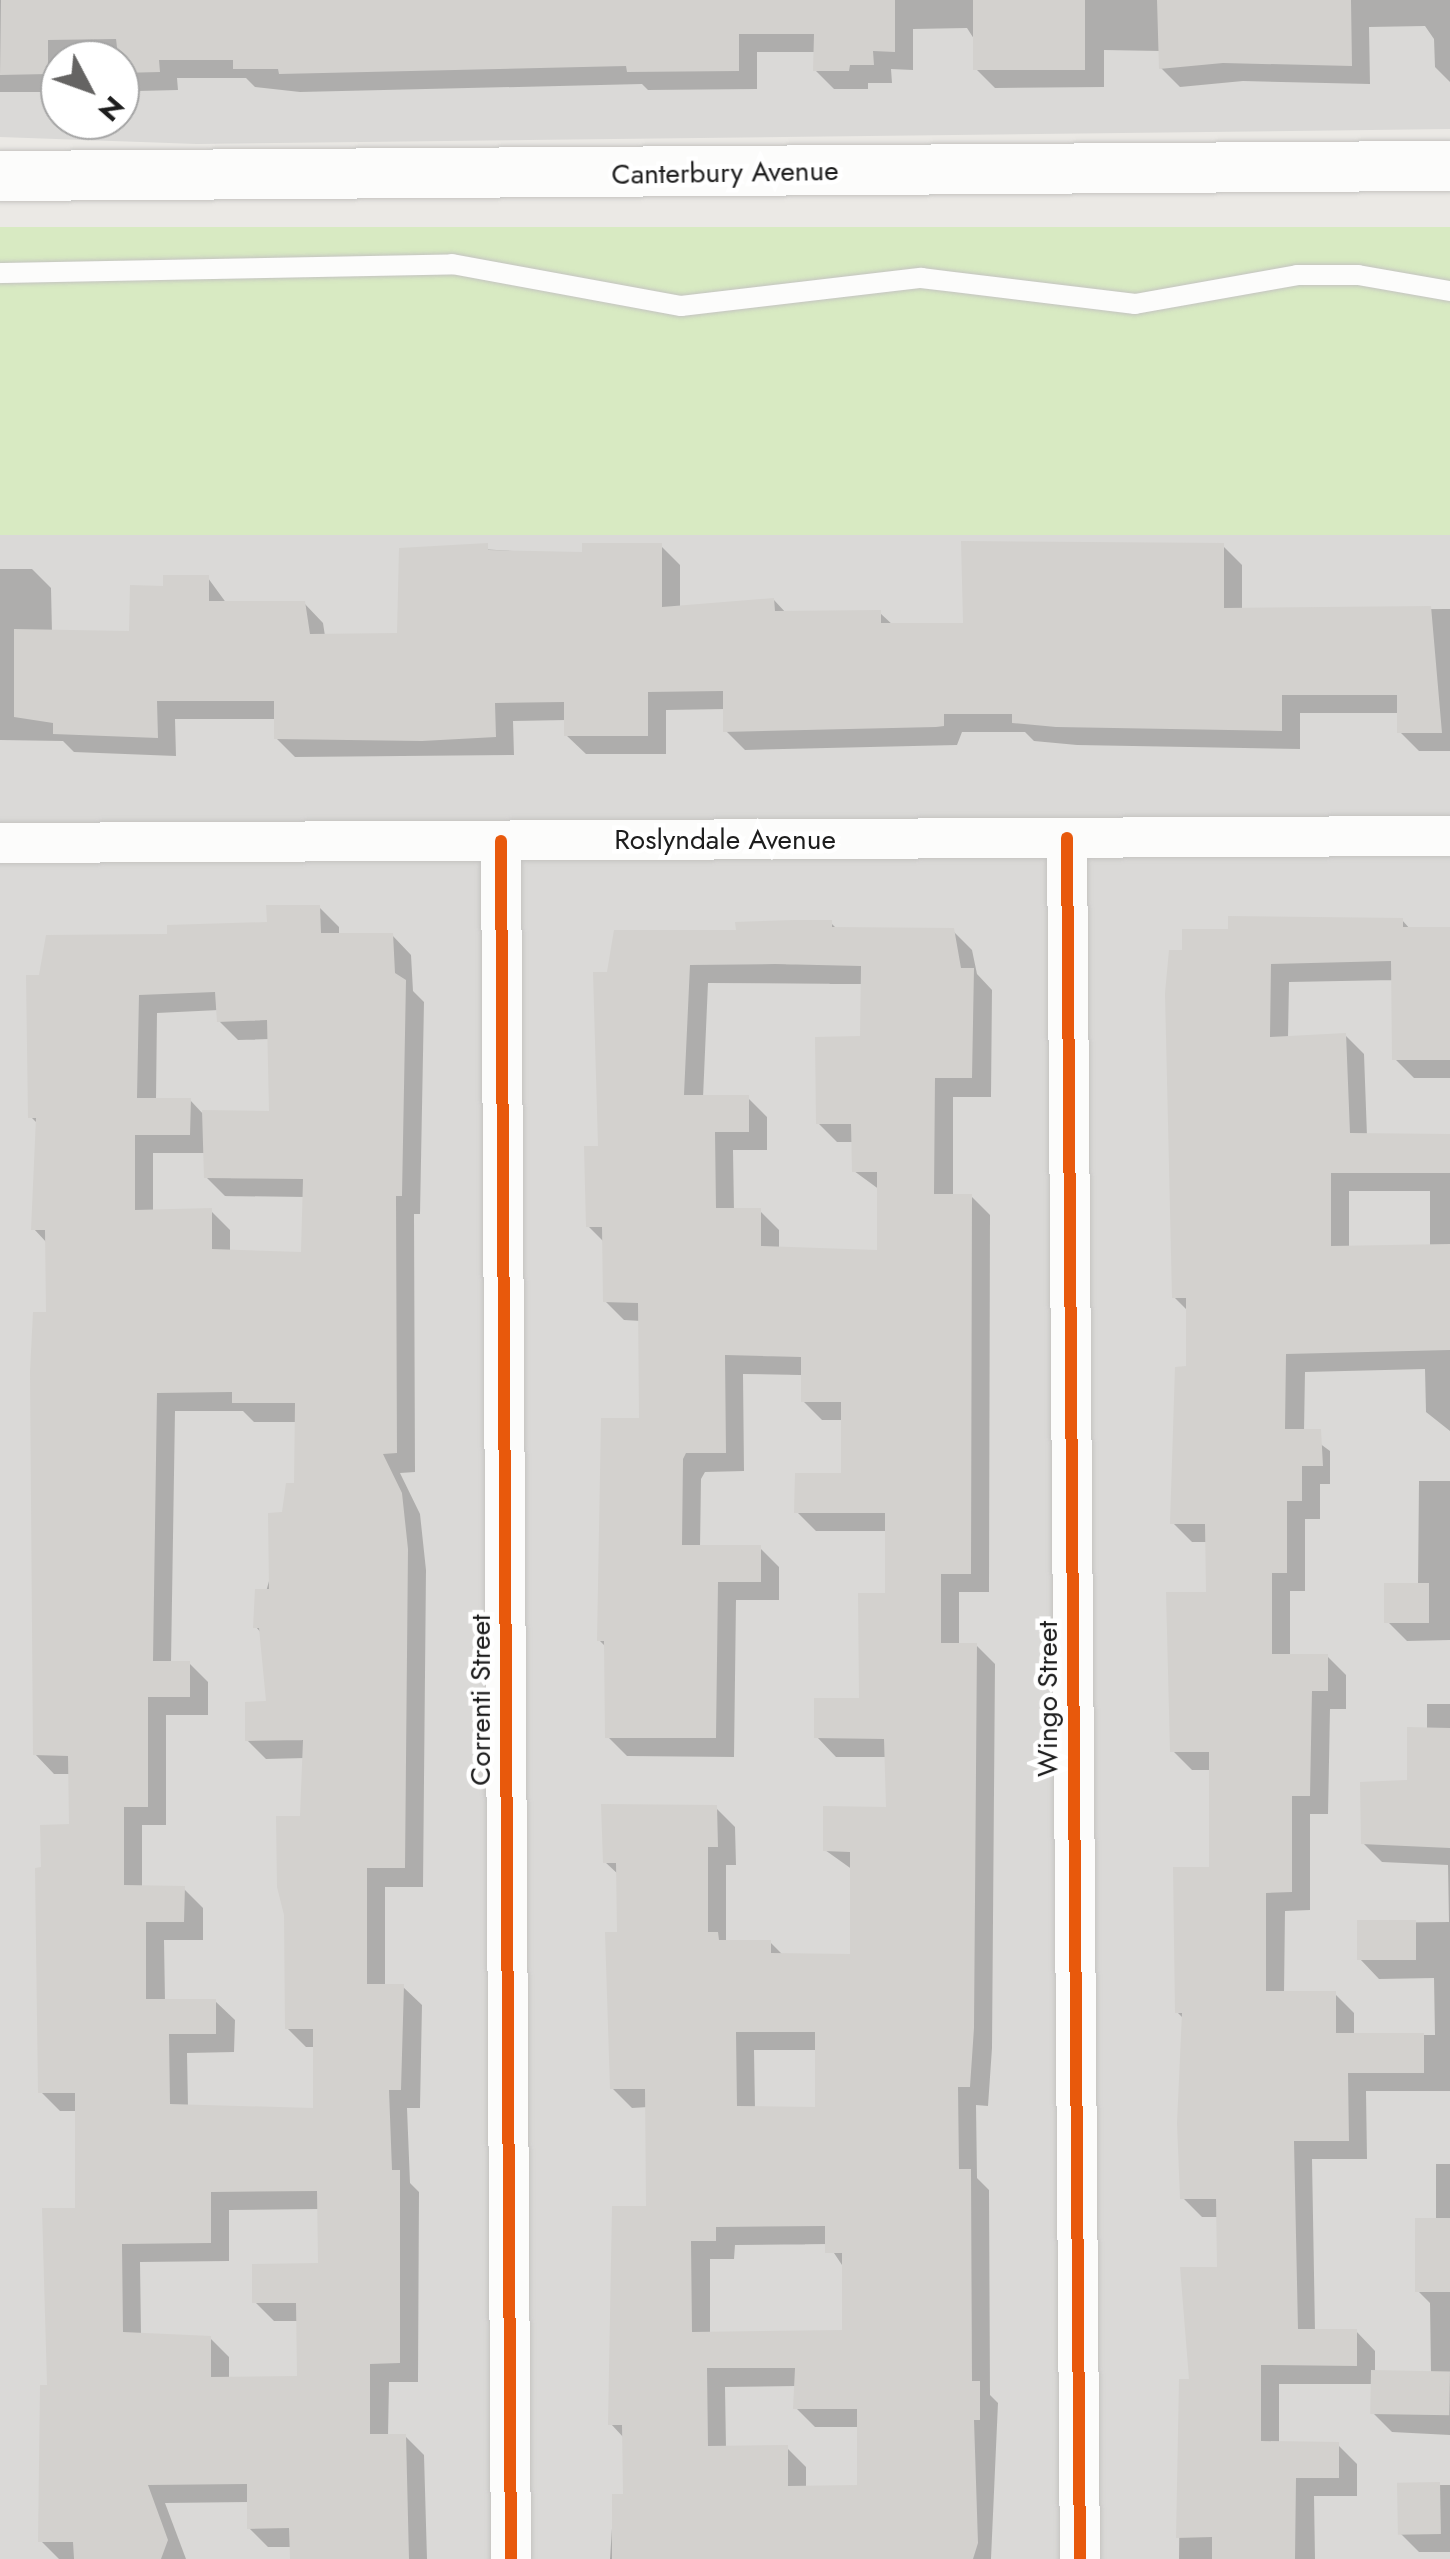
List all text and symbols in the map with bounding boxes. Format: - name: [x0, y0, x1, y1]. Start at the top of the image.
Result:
- north arrow: [40, 40, 140, 140]
- text: N: [89, 87, 134, 131]
- street label: Canterbury Avenue: [611, 154, 839, 192]
- street label: Roslyndale Avenue: [614, 823, 836, 857]
- street label: Correnti Street: [464, 1614, 498, 1786]
- street label: Wingo Street: [1031, 1621, 1065, 1777]

